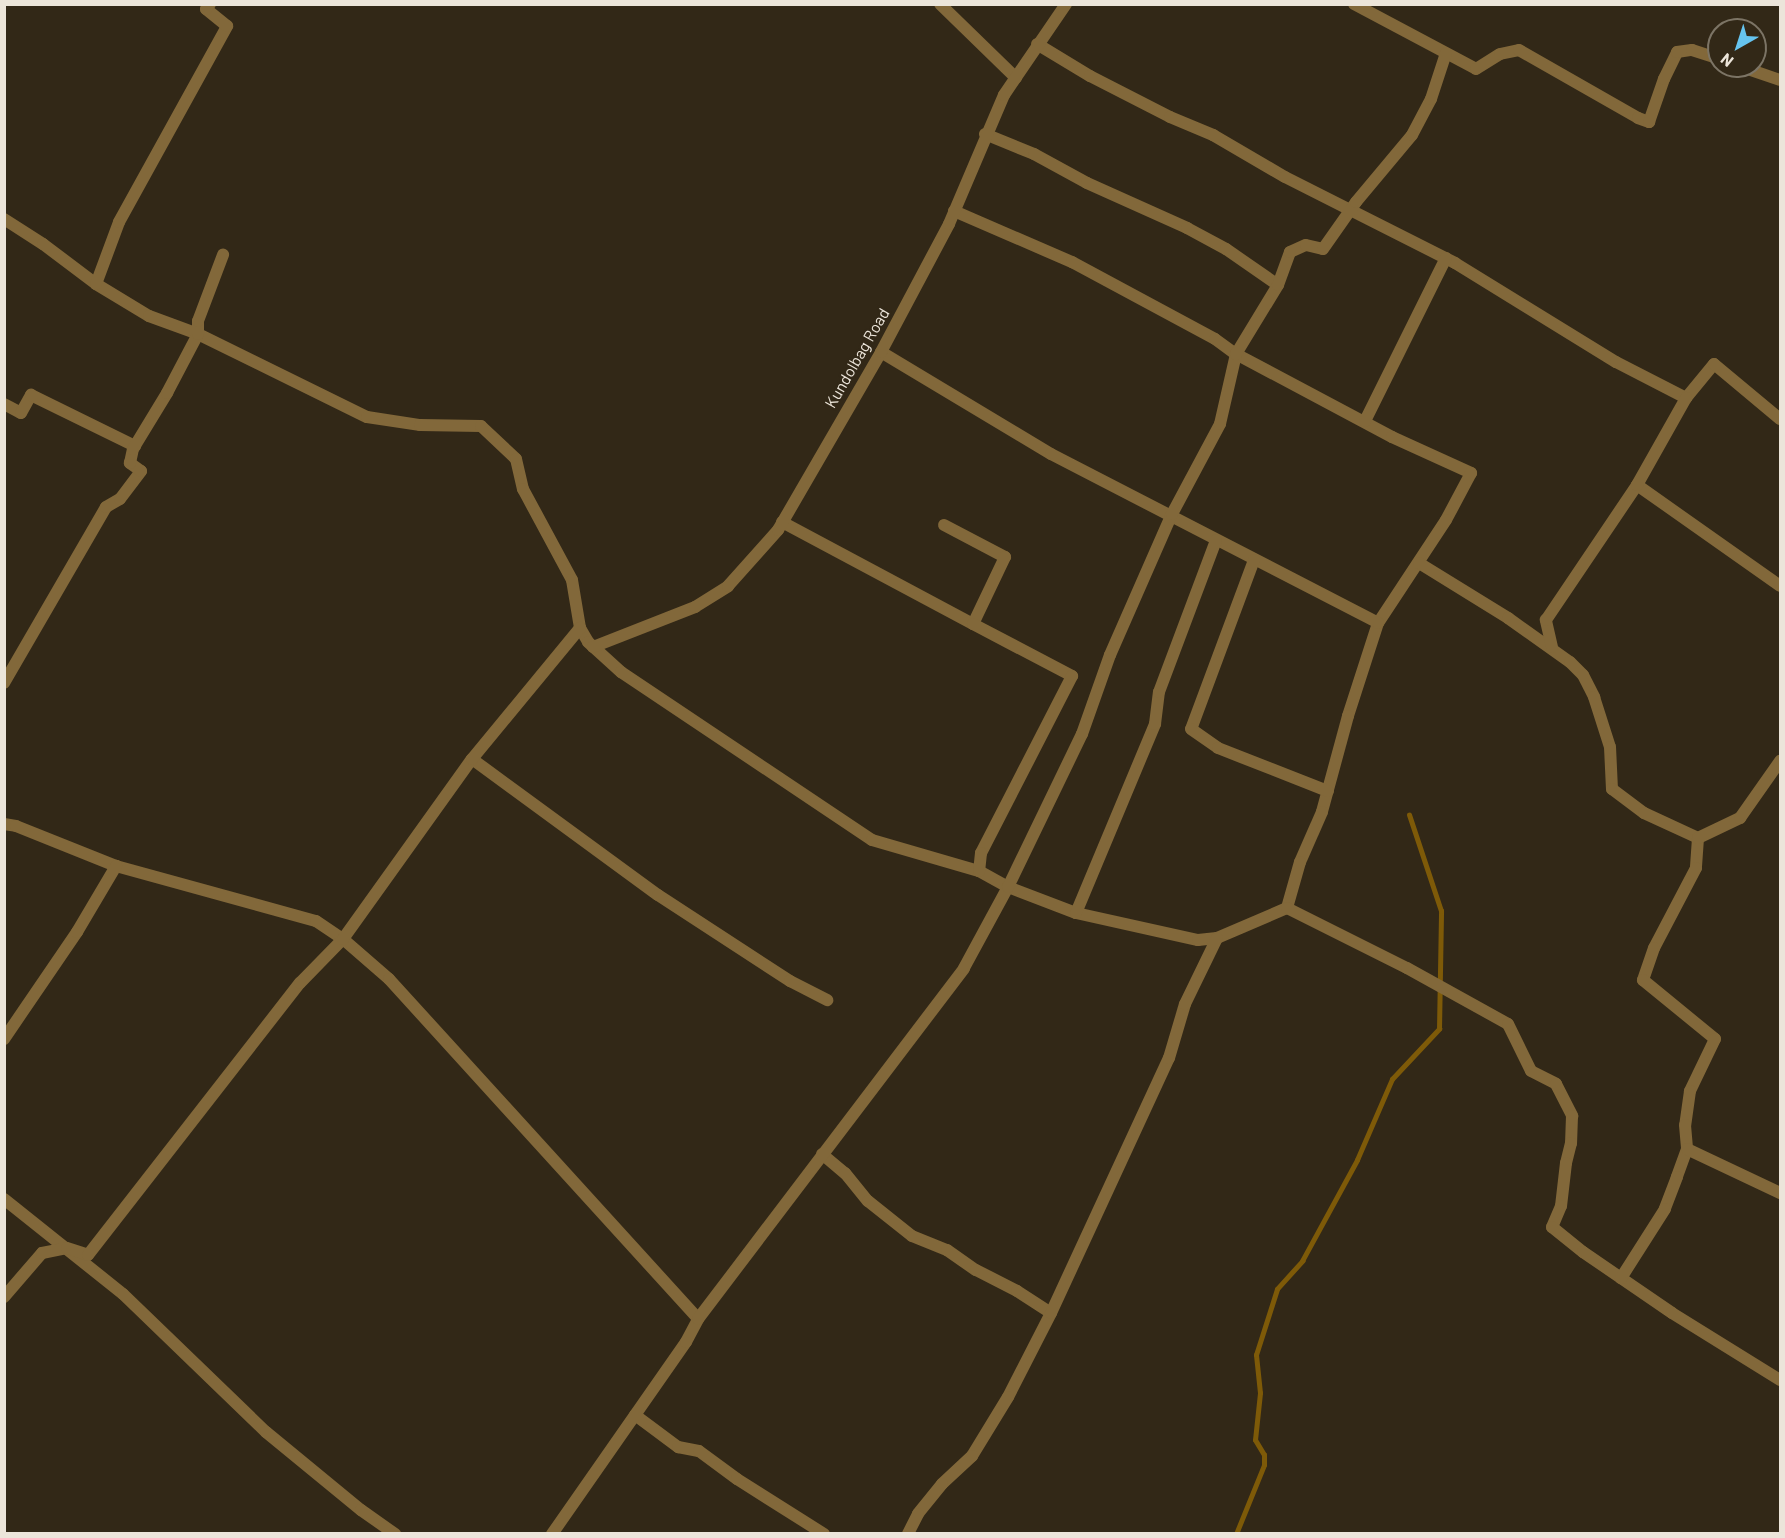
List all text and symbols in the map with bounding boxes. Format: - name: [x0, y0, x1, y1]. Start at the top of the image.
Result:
- north arrow: [1707, 18, 1767, 78]
- text: N: [1717, 50, 1737, 72]
- street label: Kundolbag Road: [821, 305, 893, 411]

